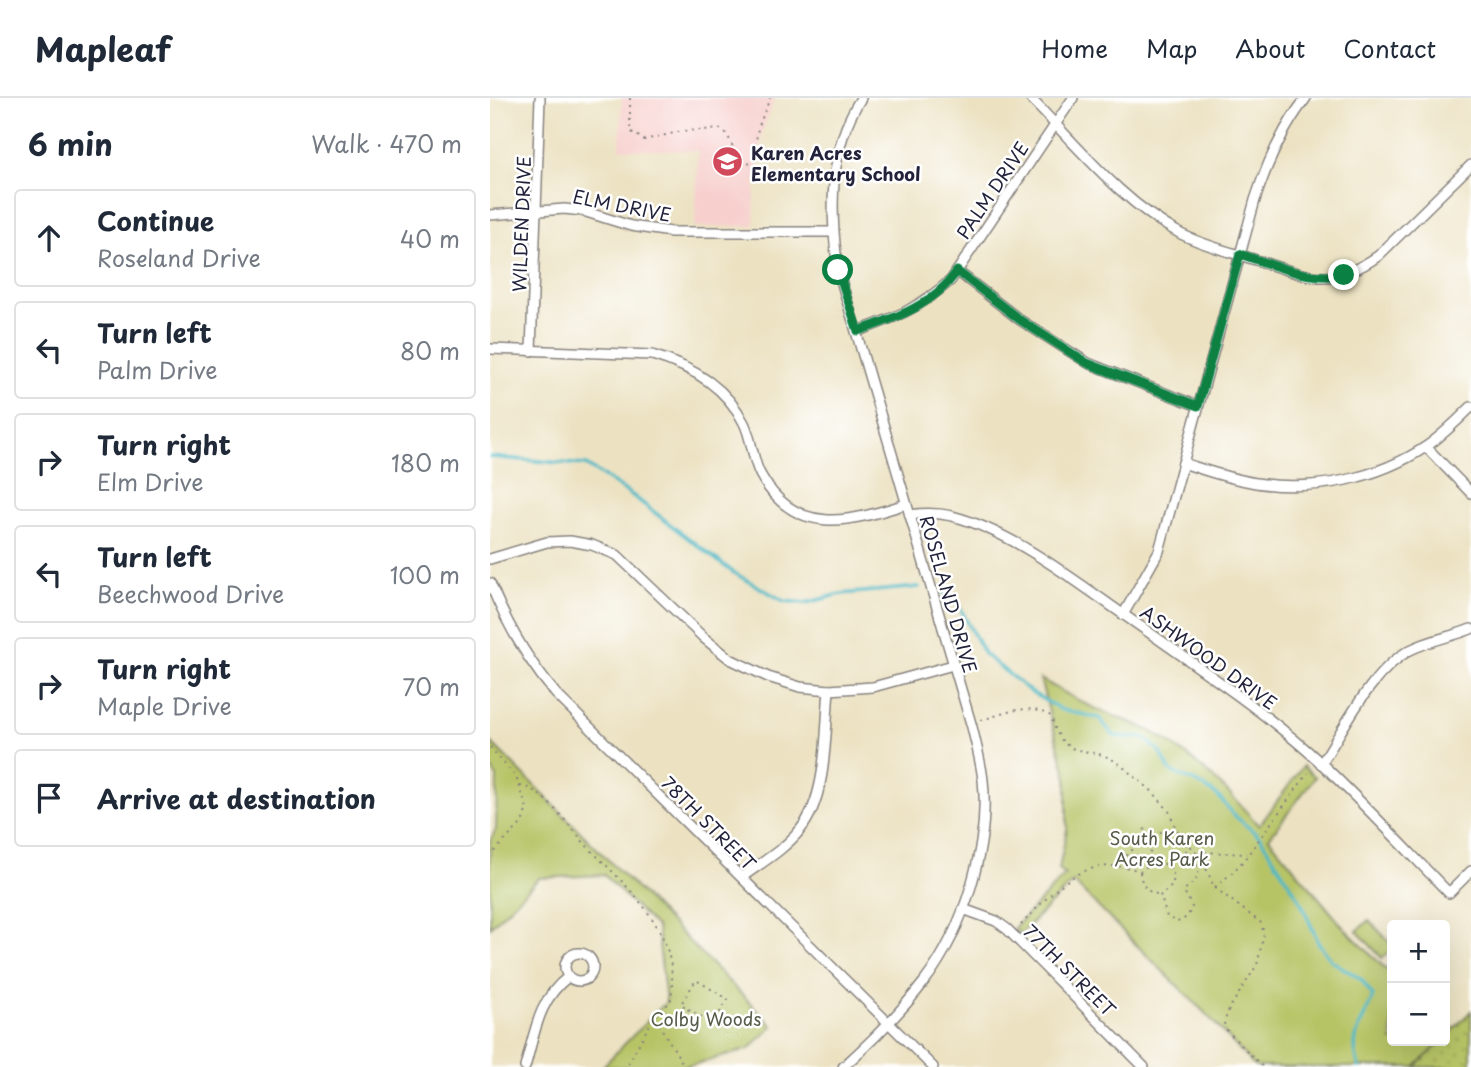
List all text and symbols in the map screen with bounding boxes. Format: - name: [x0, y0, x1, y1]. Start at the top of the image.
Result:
- text: Mapleaf: [35, 23, 171, 73]
- text: Home: [1041, 30, 1108, 66]
- text: Map: [1146, 30, 1197, 66]
- text: About: [1235, 30, 1305, 66]
- text: Contact: [1343, 30, 1436, 66]
- text: 6 min: [28, 121, 113, 166]
- text: Walk · 470 m: [311, 126, 462, 161]
- street label: PALM DRIVE: [949, 136, 1035, 244]
- place label: Karen Acres Elementary School: [751, 139, 921, 187]
- school or university icon: Karen Acres Elementary School: [711, 145, 745, 179]
- street label: WILDEN DRIVE: [505, 155, 537, 293]
- street label: ELM DRIVE: [570, 182, 674, 228]
- text: Continue: [97, 201, 214, 240]
- icon: ahead: [30, 219, 68, 257]
- text: 40 m: [400, 221, 460, 256]
- text: Roseland Drive: [97, 240, 261, 275]
- route start: [822, 254, 853, 285]
- route end: [1328, 259, 1359, 290]
- text: Turn left: [97, 313, 212, 352]
- icon: left: [30, 331, 68, 369]
- text: 80 m: [400, 333, 460, 368]
- text: Palm Drive: [97, 352, 218, 387]
- text: Turn right: [97, 425, 231, 464]
- icon: right: [30, 443, 68, 481]
- text: 180 m: [391, 445, 460, 480]
- text: Elm Drive: [97, 464, 204, 499]
- street label: ROSELAND DRIVE: [914, 512, 984, 676]
- text: Turn left: [97, 537, 212, 576]
- icon: left: [30, 555, 68, 593]
- text: 100 m: [390, 557, 460, 592]
- text: Beechwood Drive: [97, 576, 284, 611]
- street label: ASHWOOD DRIVE: [1135, 598, 1283, 716]
- text: Turn right: [97, 649, 231, 688]
- icon: right: [30, 667, 68, 705]
- text: 70 m: [402, 669, 460, 704]
- text: Maple Drive: [97, 688, 232, 723]
- street label: 78TH STREET: [656, 770, 763, 877]
- icon: arrive: [30, 779, 68, 817]
- text: Arrive at destination: [97, 779, 376, 818]
- park label: South Karen Acres Park: [1110, 824, 1214, 872]
- street label: 77TH STREET: [1018, 918, 1123, 1023]
- map controls: [1387, 920, 1450, 1046]
- button: +: [1387, 920, 1450, 983]
- button: −: [1387, 983, 1450, 1046]
- park label: Colby Woods: [651, 1005, 761, 1032]

